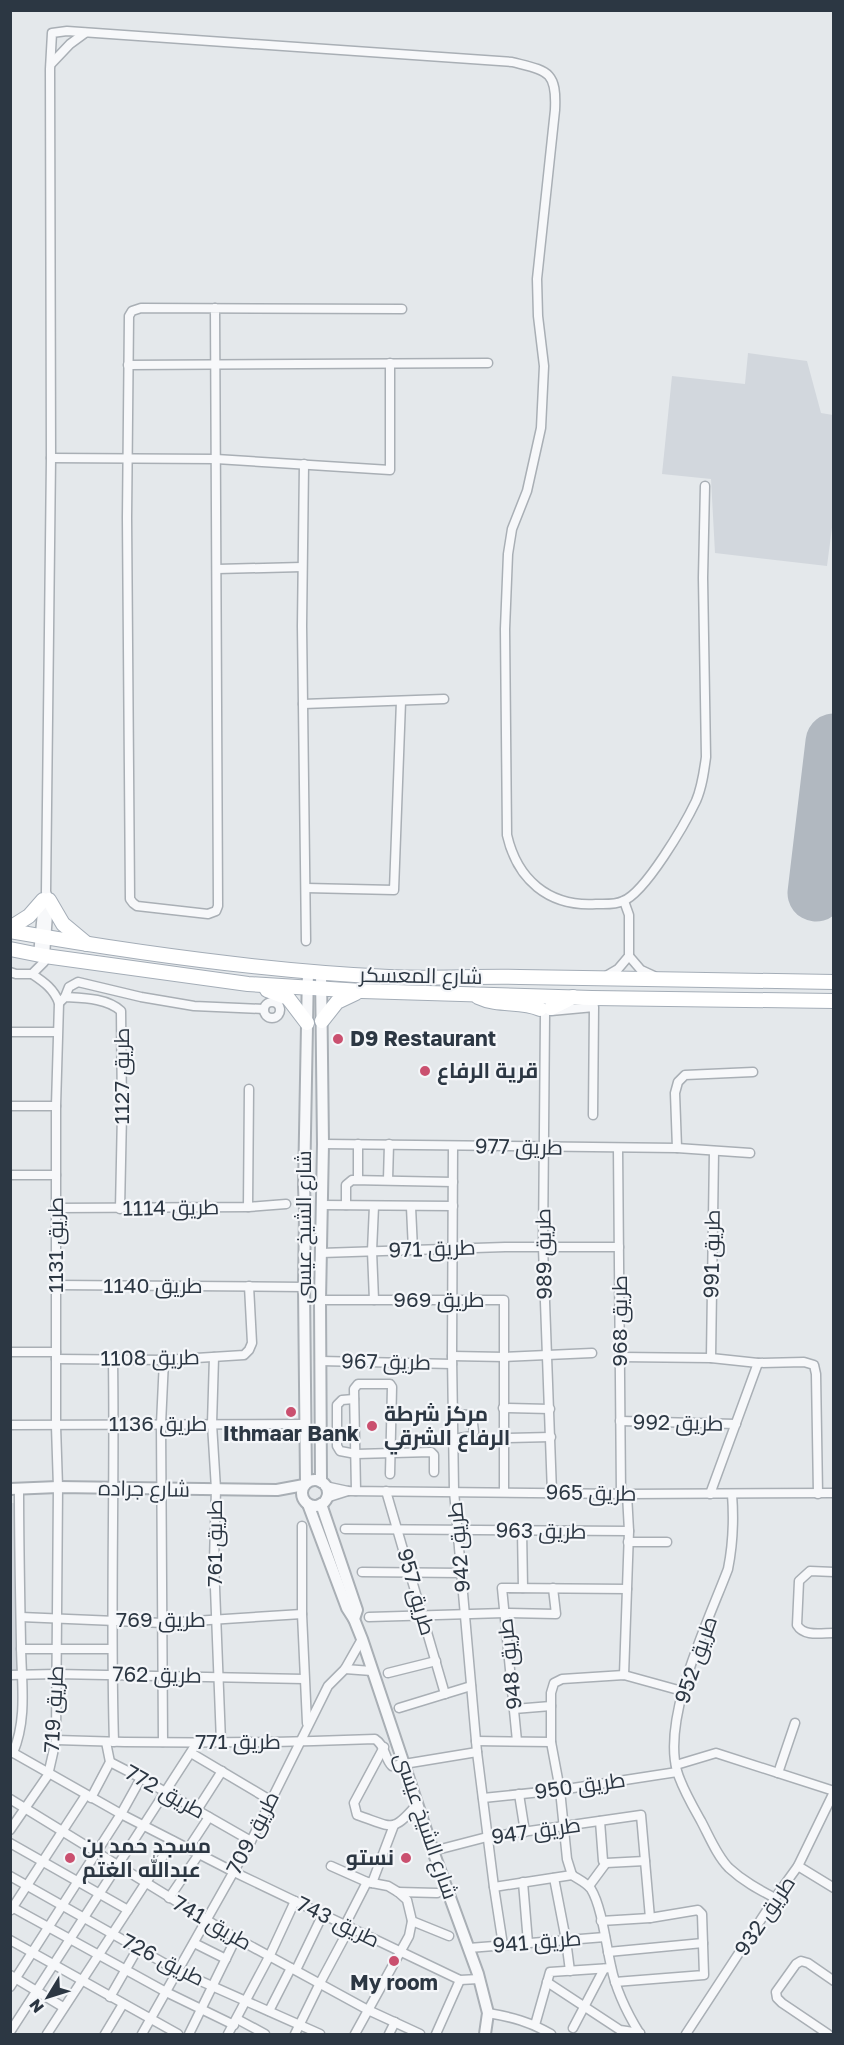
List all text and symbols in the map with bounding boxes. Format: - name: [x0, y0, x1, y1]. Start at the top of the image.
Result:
- street label: شارع المعسكر: [358, 961, 483, 991]
- place label: D9 Restaurant: [350, 1025, 496, 1051]
- street label: طريق 1127: [108, 1028, 135, 1124]
- marker: D9 Restaurant: [331, 1032, 345, 1046]
- place label: قرية الرفاع: [437, 1057, 538, 1085]
- marker: قرية الرفاع: [418, 1064, 432, 1078]
- street label: طريق 977: [475, 1132, 563, 1161]
- street label: شارع الشيخ عيسى: [290, 1150, 318, 1304]
- street label: طريق 1114: [122, 1193, 220, 1222]
- street label: طريق 1131: [42, 1197, 69, 1293]
- street label: طريق 989: [529, 1208, 558, 1300]
- street label: طريق 991: [697, 1209, 726, 1299]
- street label: طريق 971: [388, 1233, 476, 1264]
- street label: طريق 1140: [103, 1272, 203, 1299]
- street label: طريق 968: [606, 1275, 633, 1367]
- street label: طريق 969: [393, 1286, 485, 1313]
- street label: طريق 1108: [100, 1343, 200, 1372]
- street label: طريق 967: [341, 1347, 431, 1376]
- place label: مركز شرطة الرفاع الشرقي: [384, 1400, 510, 1455]
- marker: Ithmaar Bank: [284, 1405, 298, 1419]
- street label: طريق 992: [632, 1408, 724, 1437]
- street label: طريق 1136: [109, 1410, 207, 1437]
- marker: مركز شرطة الرفاع الشرقي: [365, 1419, 379, 1433]
- place label: Ithmaar Bank: [223, 1420, 359, 1446]
- street label: شارع جراده: [98, 1474, 190, 1504]
- street label: طريق 965: [545, 1478, 637, 1507]
- street label: طريق 761: [201, 1499, 228, 1587]
- street label: طريق 942: [441, 1501, 476, 1594]
- street label: طريق 963: [495, 1516, 587, 1545]
- street label: طريق 957: [391, 1545, 442, 1638]
- street label: طريق 769: [116, 1606, 206, 1633]
- street label: طريق 952: [668, 1613, 723, 1707]
- street label: طريق 948: [491, 1617, 528, 1711]
- street label: طريق 762: [112, 1660, 202, 1689]
- street label: طريق 719: [38, 1665, 69, 1753]
- street label: طريق 771: [195, 1728, 281, 1755]
- street label: شارع الشيخ عيسى: [388, 1749, 464, 1903]
- street label: طريق 772: [120, 1758, 210, 1825]
- street label: طريق 950: [533, 1766, 627, 1805]
- street label: طريق 709: [220, 1787, 285, 1879]
- street label: طريق 947: [490, 1811, 582, 1850]
- place label: مسجد حمد بن عبدالله الغتم: [82, 1832, 211, 1884]
- place label: نستو: [346, 1844, 394, 1871]
- marker: مسجد حمد بن عبدالله الغتم: [63, 1851, 77, 1865]
- marker: نستو: [399, 1851, 413, 1865]
- street label: طريق 932: [728, 1871, 801, 1961]
- street label: طريق 741: [168, 1889, 257, 1956]
- street label: طريق 743: [292, 1890, 384, 1953]
- street label: طريق 941: [491, 1924, 582, 1959]
- street label: طريق 726: [117, 1927, 209, 1992]
- marker: My room: [387, 1954, 401, 1968]
- north arrow: [18, 1967, 78, 2027]
- place label: My room: [350, 1969, 438, 1995]
- text: N: [25, 1995, 48, 2017]

